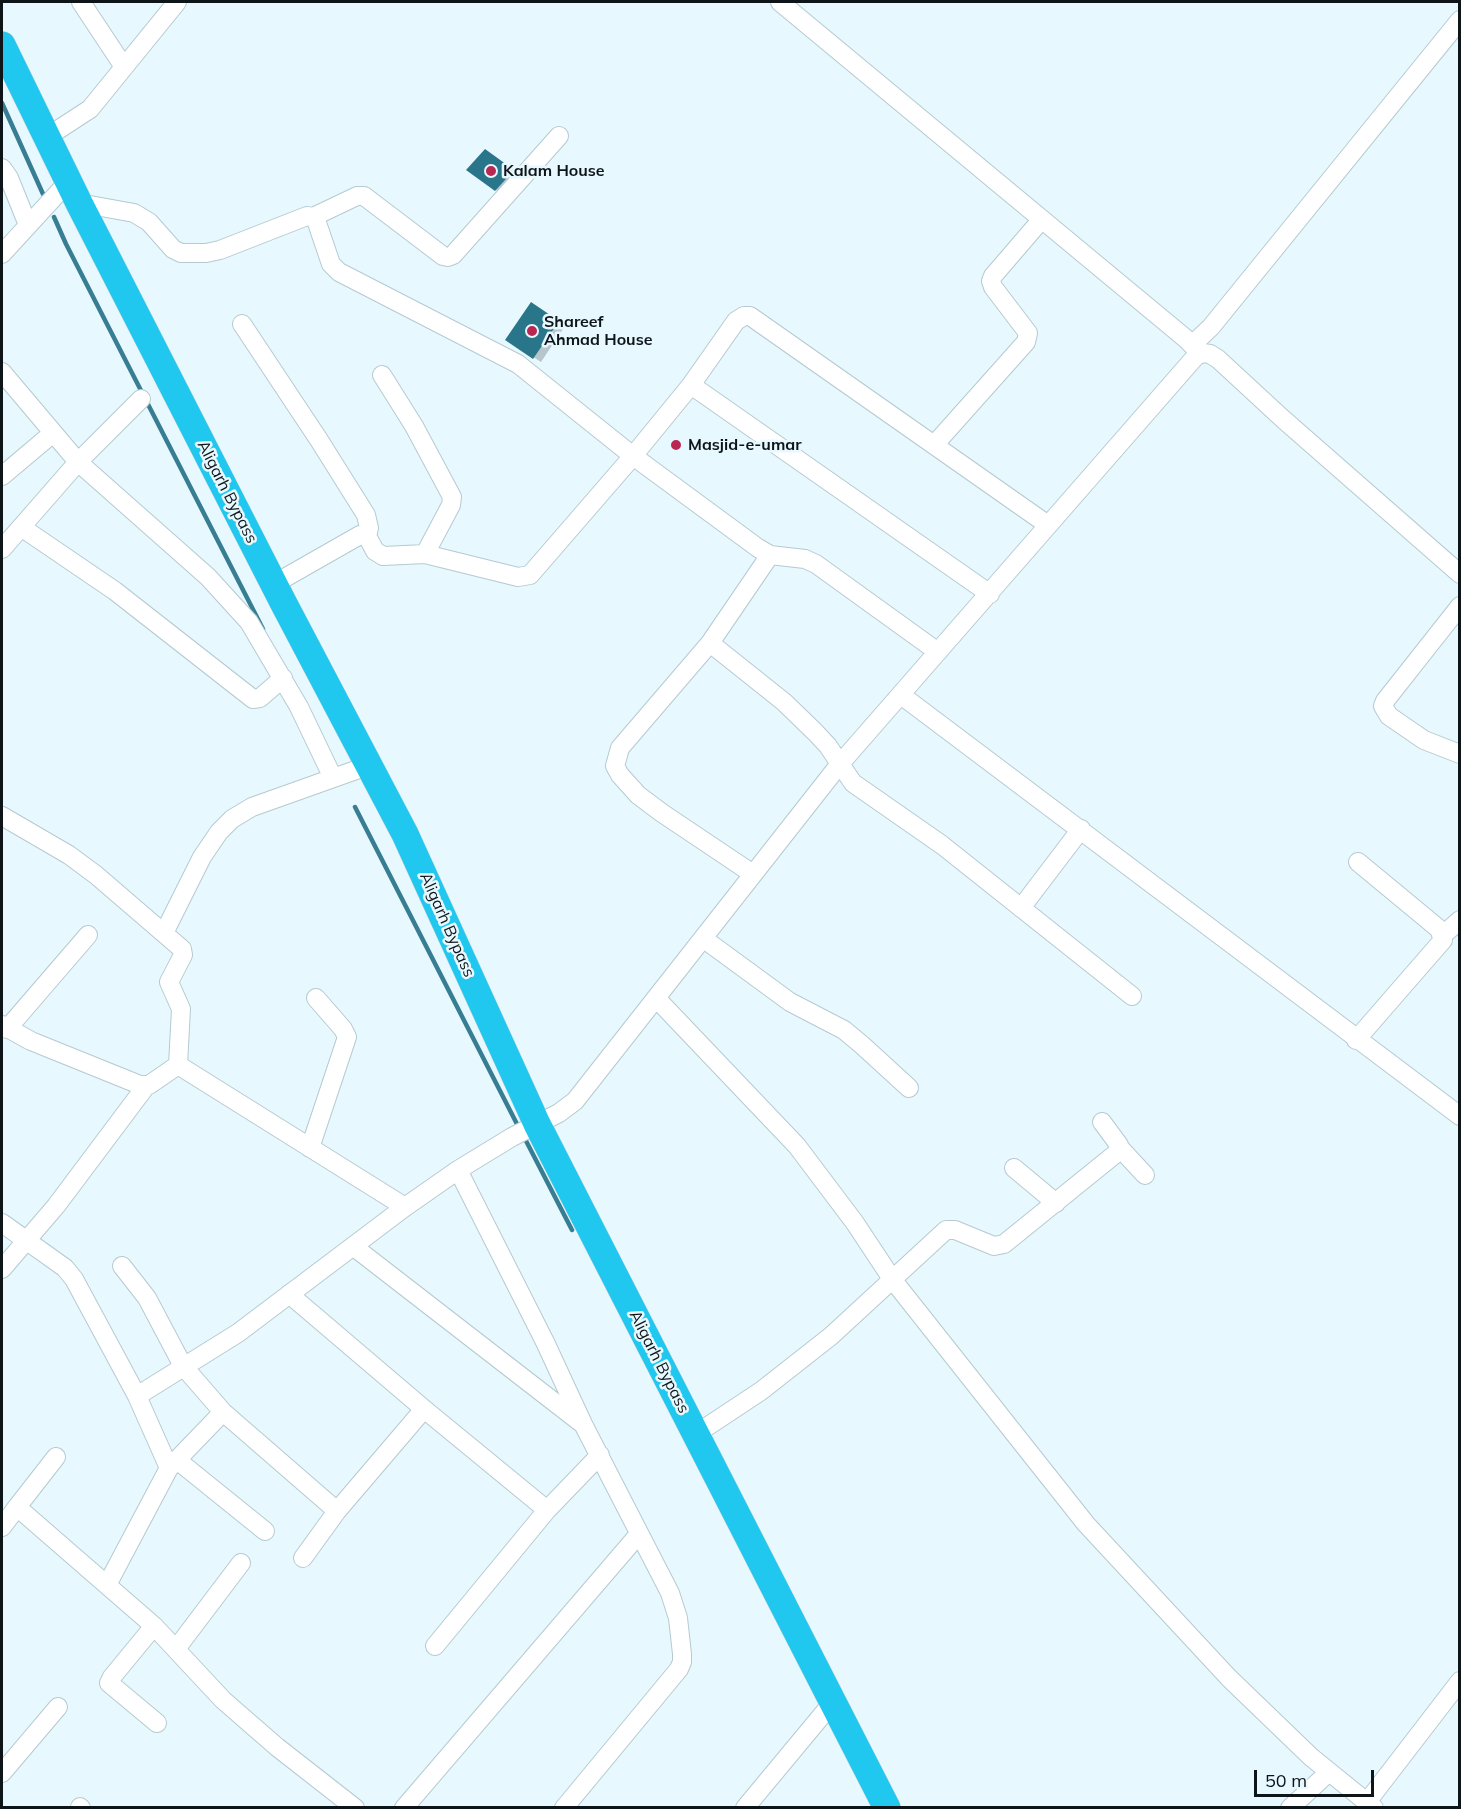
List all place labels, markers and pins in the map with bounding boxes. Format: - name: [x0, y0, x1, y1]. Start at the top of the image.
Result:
- place label: Kalam House: [503, 161, 605, 181]
- marker: Kalam House: [484, 164, 498, 178]
- place label: Shareef Ahmad House: [544, 312, 652, 350]
- marker: Shareef Ahmad House: [525, 324, 539, 338]
- place label: Masjid-e-umar: [688, 435, 801, 455]
- marker: Masjid-e-umar: [669, 438, 683, 452]

